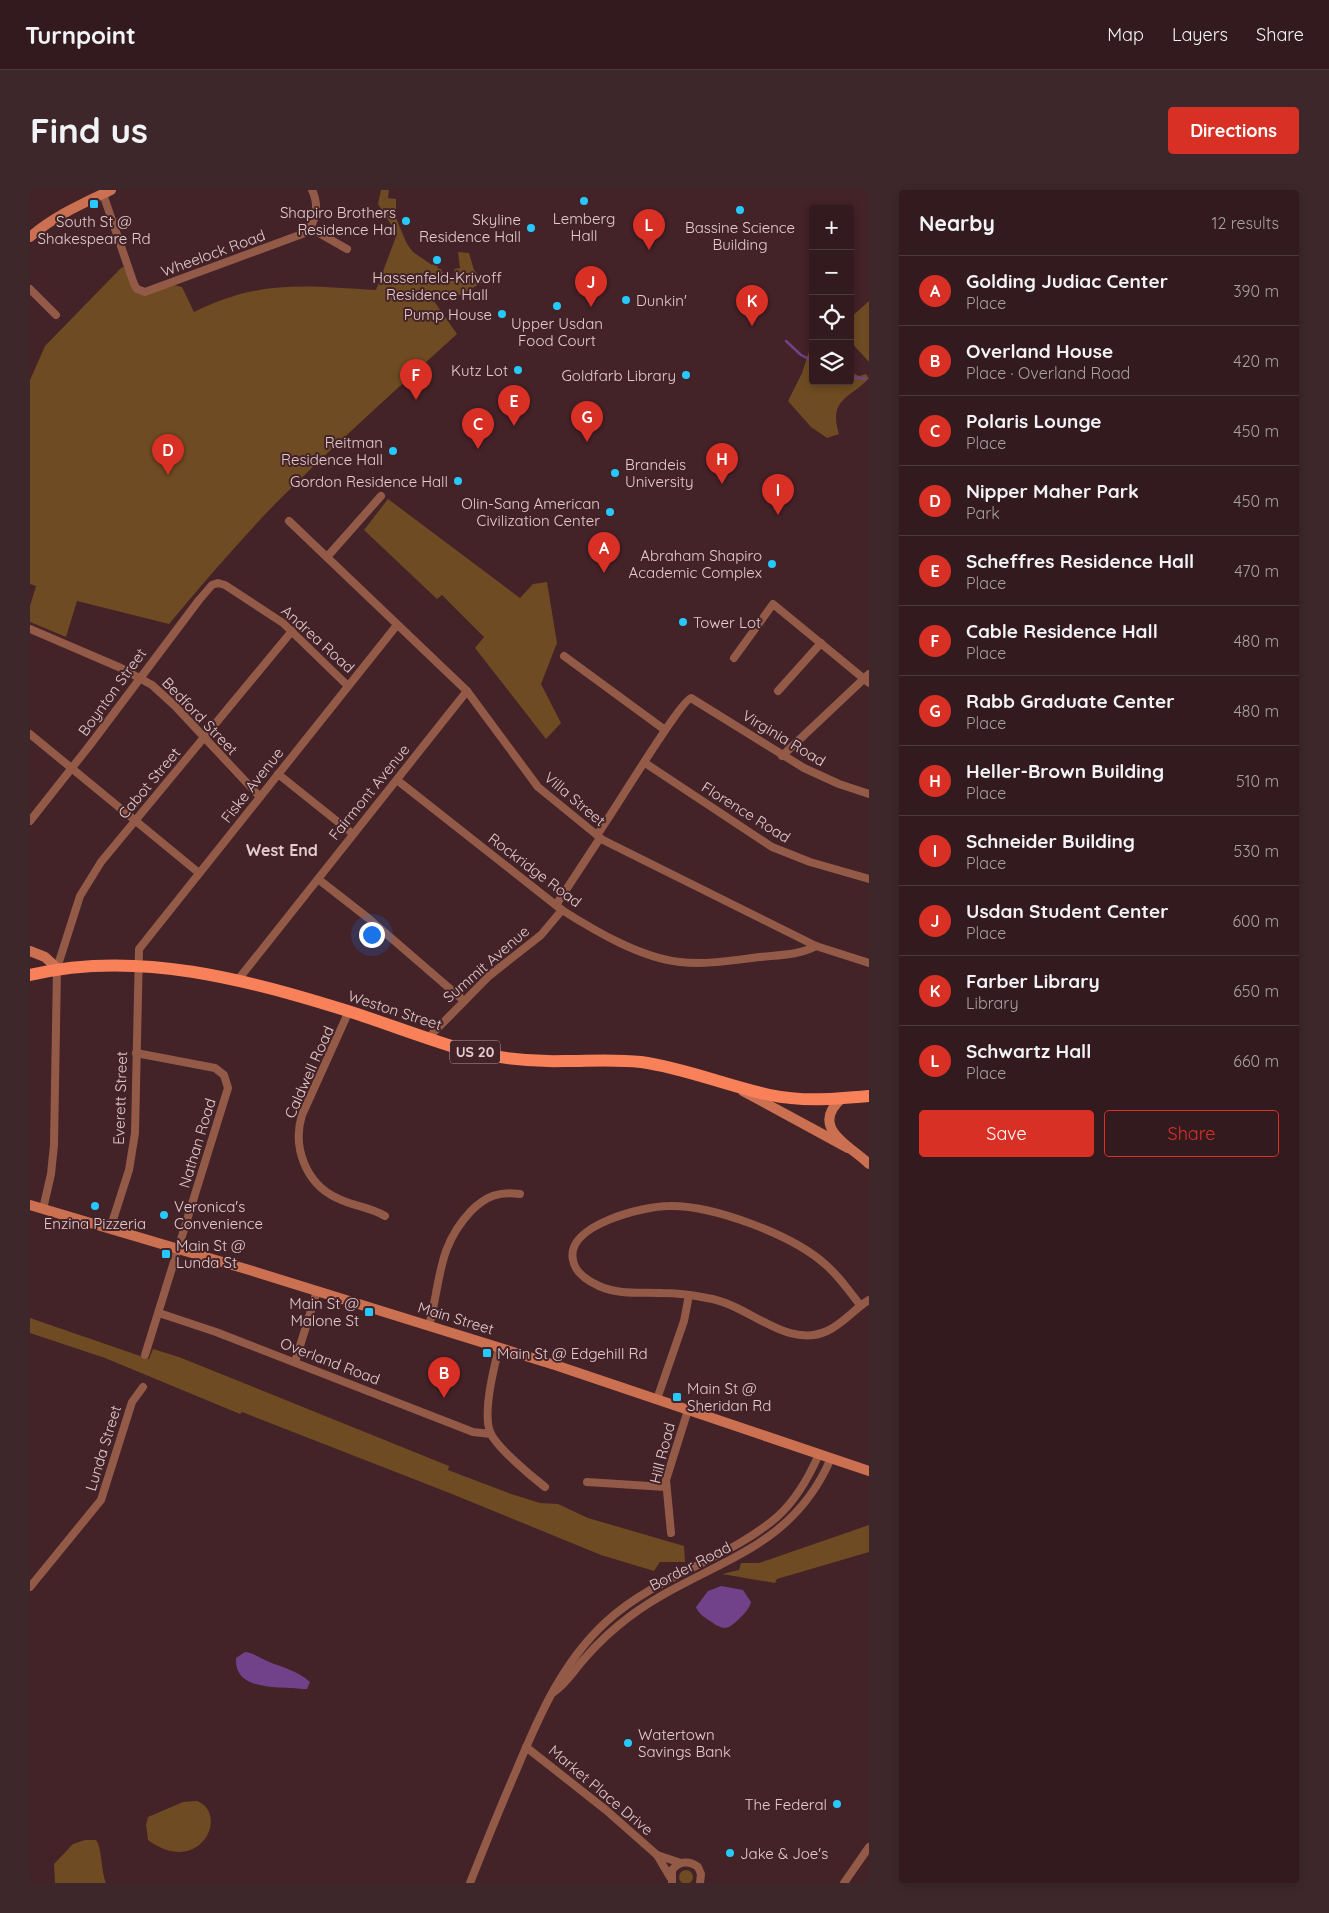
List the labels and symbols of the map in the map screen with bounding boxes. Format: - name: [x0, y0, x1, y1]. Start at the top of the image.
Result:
- marker: Lemberg Hall: [578, 195, 590, 207]
- marker: South St @ Shakespeare Rd: [88, 198, 100, 210]
- place label: Shapiro Brothers Residence Hal: [280, 203, 396, 239]
- marker: Bassine Science Building: [734, 204, 746, 216]
- place label: Lemberg Hall: [553, 209, 615, 245]
- pin: L: [633, 209, 665, 250]
- place label: Skyline Residence Hall: [419, 210, 521, 246]
- place label: South St @ Shakespeare Rd: [37, 212, 151, 248]
- marker: Shapiro Brothers Residence Hal: [400, 215, 412, 227]
- place label: Bassine Science Building: [685, 218, 795, 254]
- marker: Skyline Residence Hall: [525, 222, 537, 234]
- street label: Wheelock Road: [158, 225, 268, 281]
- marker: Hassenfeld-Krivoff Residence Hall: [431, 254, 443, 266]
- pin: J: [575, 266, 607, 307]
- place label: Hassenfeld-Krivoff Residence Hall: [372, 268, 502, 304]
- pin: K: [736, 285, 768, 326]
- place label: Dunkin': [636, 291, 687, 310]
- marker: Dunkin': [620, 294, 632, 306]
- marker: Upper Usdan Food Court: [551, 300, 563, 312]
- place label: Pump House: [404, 305, 492, 324]
- marker: Pump House: [496, 308, 508, 320]
- place label: Upper Usdan Food Court: [511, 314, 603, 350]
- pin: F: [400, 359, 432, 400]
- place label: Kutz Lot: [451, 361, 508, 380]
- marker: Kutz Lot: [512, 364, 524, 376]
- place label: Goldfarb Library: [561, 366, 676, 385]
- marker: Goldfarb Library: [680, 369, 692, 381]
- pin: E: [498, 385, 530, 426]
- pin: G: [571, 401, 603, 442]
- pin: C: [462, 408, 494, 449]
- place label: Reitman Residence Hall: [281, 433, 383, 469]
- pin: D: [152, 434, 184, 475]
- pin: H: [706, 443, 738, 484]
- marker: Reitman Residence Hall: [387, 445, 399, 457]
- place label: Brandeis University: [625, 455, 694, 491]
- marker: Brandeis University: [609, 467, 621, 479]
- place label: Gordon Residence Hall: [290, 472, 448, 491]
- pin: I: [762, 474, 794, 515]
- marker: Gordon Residence Hall: [452, 475, 464, 487]
- place label: Olin-Sang American Civilization Center: [461, 494, 600, 530]
- marker: Olin-Sang American Civilization Center: [604, 506, 616, 518]
- pin: A: [588, 532, 620, 573]
- place label: Abraham Shapiro Academic Complex: [629, 546, 762, 582]
- marker: Abraham Shapiro Academic Complex: [766, 558, 778, 570]
- street label: Andrea Road: [278, 601, 358, 677]
- place label: Tower Lot: [693, 613, 761, 632]
- marker: Tower Lot: [677, 616, 689, 628]
- street label: Boynton Street: [74, 644, 150, 740]
- street label: Bedford Street: [158, 673, 242, 759]
- street label: Virginia Road: [739, 706, 829, 770]
- street label: Fairmont Avenue: [324, 740, 414, 844]
- street label: Cabot Street: [114, 743, 184, 823]
- street label: Fiske Avenue: [217, 744, 287, 826]
- street label: Villa Street: [540, 768, 610, 830]
- street label: Florence Road: [698, 777, 794, 847]
- street label: Rockridge Road: [485, 829, 585, 911]
- district label: West End: [246, 840, 318, 860]
- street label: Summit Avenue: [439, 921, 533, 1007]
- your location: [359, 922, 385, 948]
- street label: Weston Street: [346, 986, 444, 1034]
- street label: Caldwell Road: [280, 1023, 338, 1121]
- road number: US 20: [450, 1040, 500, 1064]
- street label: Everett Street: [109, 1051, 131, 1145]
- street label: Nathan Road: [174, 1096, 220, 1190]
- place label: Veronica's Convenience: [174, 1197, 263, 1233]
- marker: Enzina Pizzeria: [89, 1200, 101, 1212]
- marker: Veronica's Convenience: [158, 1209, 170, 1221]
- place label: Enzina Pizzeria: [44, 1214, 146, 1233]
- place label: Main St @ Lunda St: [176, 1236, 246, 1272]
- marker: Main St @ Lunda St: [160, 1248, 172, 1260]
- place label: Main St @ Malone St: [289, 1294, 359, 1330]
- street label: Main Street: [416, 1297, 496, 1339]
- marker: Main St @ Malone St: [363, 1306, 375, 1318]
- street label: Overland Road: [277, 1333, 383, 1389]
- place label: Main St @ Edgehill Rd: [497, 1344, 648, 1363]
- marker: Main St @ Edgehill Rd: [481, 1347, 493, 1359]
- pin: B: [428, 1357, 460, 1398]
- place label: Main St @ Sheridan Rd: [687, 1379, 771, 1415]
- marker: Main St @ Sheridan Rd: [671, 1391, 683, 1403]
- street label: Lunda Street: [81, 1403, 125, 1493]
- street label: Hill Road: [645, 1421, 679, 1485]
- street label: Border Road: [646, 1537, 734, 1595]
- place label: Watertown Savings Bank: [638, 1725, 731, 1761]
- marker: Watertown Savings Bank: [622, 1737, 634, 1749]
- street label: Market Place Drive: [545, 1741, 657, 1839]
- place label: The Federal: [744, 1795, 827, 1814]
- marker: The Federal: [831, 1798, 843, 1810]
- place label: Jake & Joe's: [740, 1844, 828, 1863]
- marker: Jake & Joe's: [724, 1847, 736, 1859]

